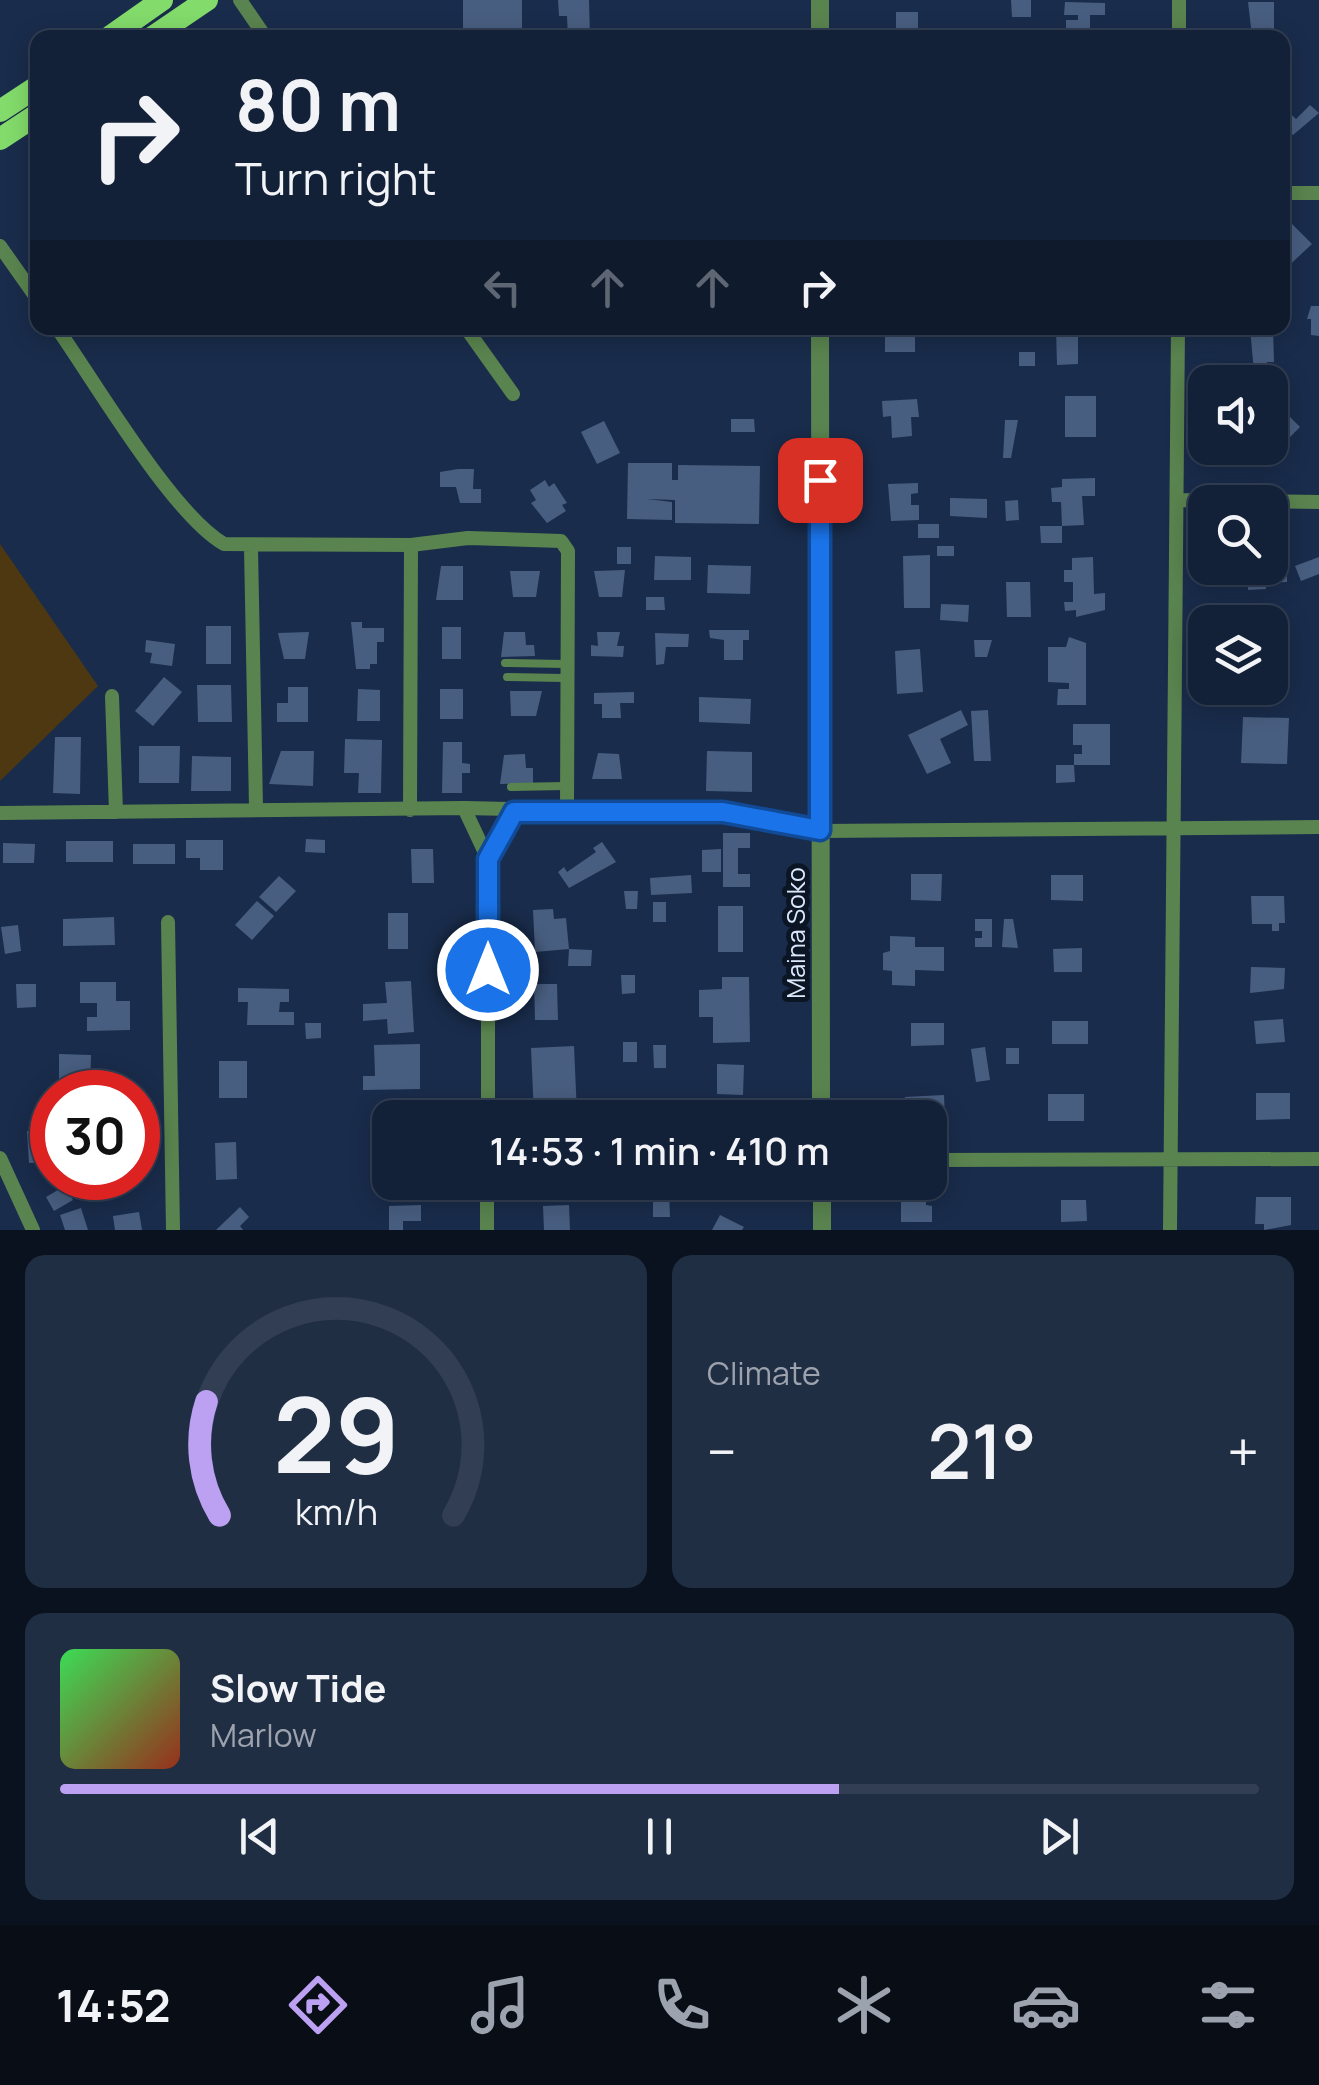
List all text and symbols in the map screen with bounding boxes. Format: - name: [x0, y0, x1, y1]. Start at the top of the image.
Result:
- text: 80 m: [235, 56, 401, 152]
- icon: right: [70, 70, 200, 200]
- text: Turn right: [235, 147, 436, 209]
- icon: left: [475, 260, 530, 315]
- icon: ahead: [580, 260, 635, 315]
- icon: ahead: [685, 260, 740, 315]
- icon: right: [790, 260, 845, 315]
- map controls: [1188, 365, 1288, 705]
- button: sound: [1188, 365, 1288, 465]
- pin: [778, 438, 863, 523]
- icon: arrive: [793, 453, 848, 508]
- button: search: [1188, 485, 1288, 585]
- button: layers: [1188, 605, 1288, 705]
- street label: Maina Soko: [778, 867, 813, 999]
- position arrow: [436, 918, 540, 1022]
- speed limit sign: 30: [30, 1070, 160, 1200]
- text: 14:53 · 1 min · 410 m: [490, 1124, 830, 1176]
- text: Climate: [707, 1351, 821, 1395]
- text: 29: [273, 1362, 399, 1504]
- text: 21°: [927, 1399, 1037, 1502]
- text: −: [707, 1413, 737, 1489]
- text: +: [1227, 1413, 1259, 1489]
- text: km/h: [294, 1487, 378, 1536]
- text: Slow Tide: [210, 1661, 387, 1713]
- text: Marlow: [210, 1713, 317, 1757]
- icon: previous: [232, 1809, 287, 1864]
- icon: pause: [632, 1809, 687, 1864]
- icon: next: [1032, 1809, 1087, 1864]
- icon: directions: [283, 1970, 353, 2040]
- icon: music: [465, 1970, 535, 2040]
- icon: phone: [647, 1970, 717, 2040]
- icon: climate: [829, 1970, 899, 2040]
- icon: car: [1011, 1970, 1081, 2040]
- icon: filters: [1193, 1970, 1263, 2040]
- text: 14:52: [56, 1974, 171, 2036]

